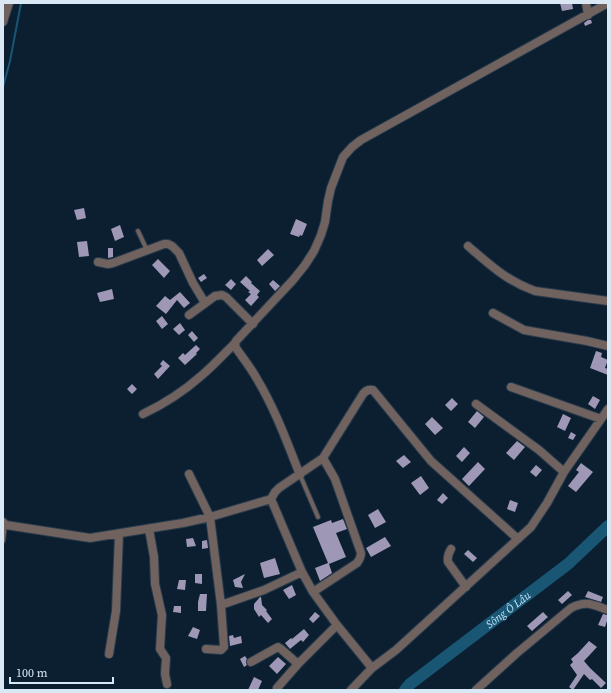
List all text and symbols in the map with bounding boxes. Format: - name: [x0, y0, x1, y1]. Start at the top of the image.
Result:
- water label: Sông Ô Lâu: [483, 587, 535, 632]
- scale bar: [10, 659, 113, 685]
- text: 100 m: [16, 665, 48, 681]

